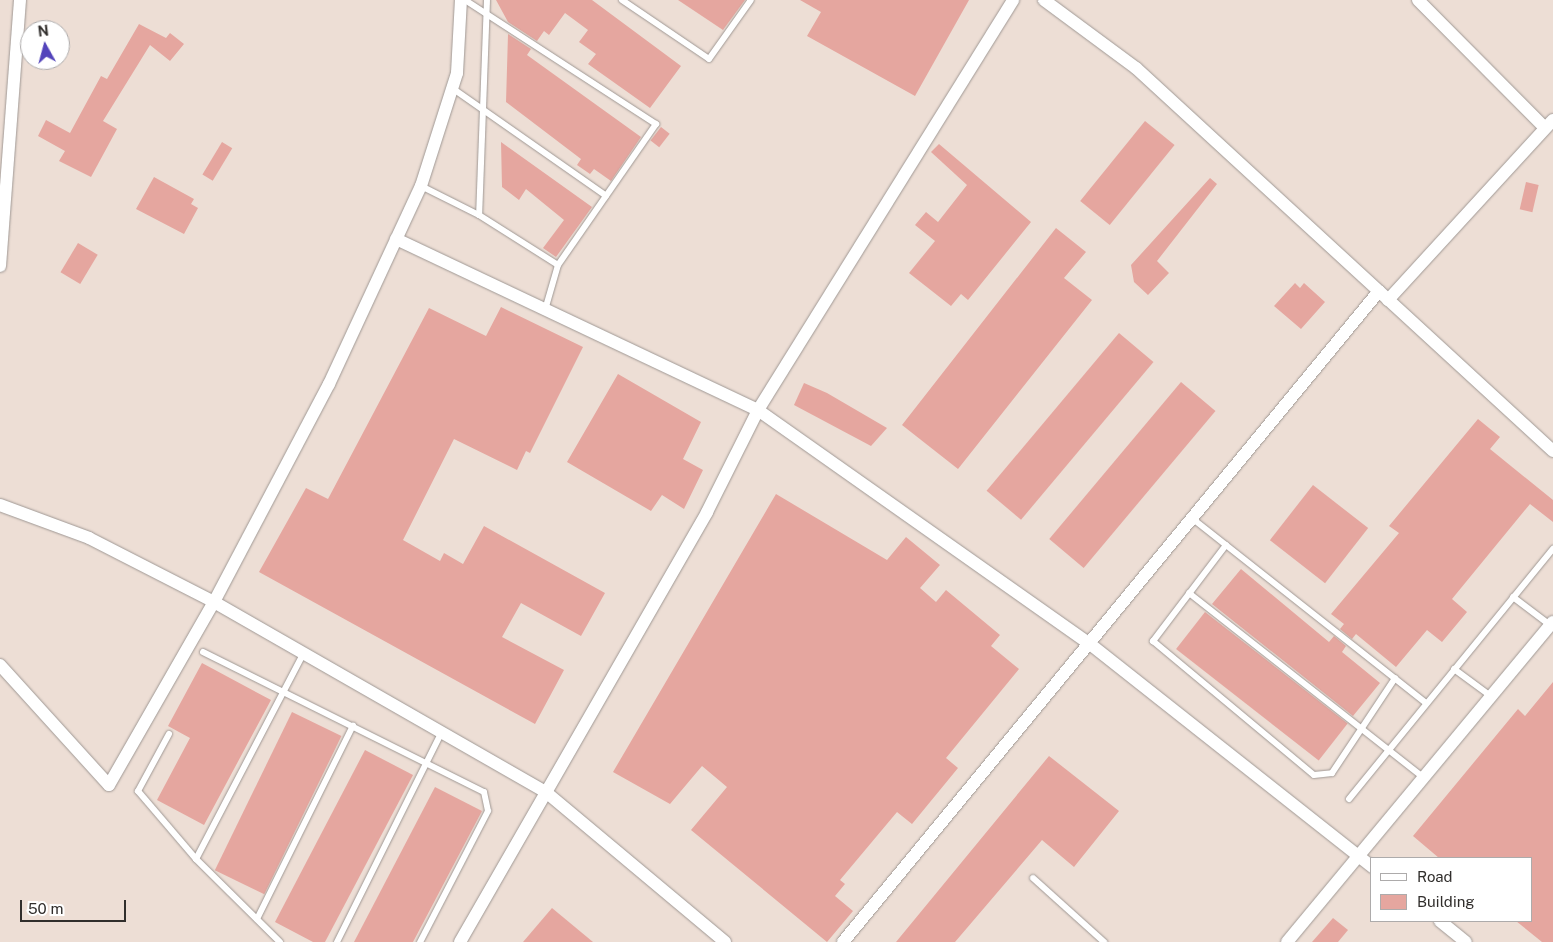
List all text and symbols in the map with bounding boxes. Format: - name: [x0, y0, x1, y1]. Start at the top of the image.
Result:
- north arrow: [20, 20, 70, 70]
- text: N: [37, 22, 50, 40]
- legend: [1370, 857, 1533, 922]
- text: Road: [1417, 868, 1453, 885]
- scale bar: [22, 890, 129, 922]
- text: Building: [1417, 893, 1475, 910]
- text: 50 m: [28, 900, 63, 917]

